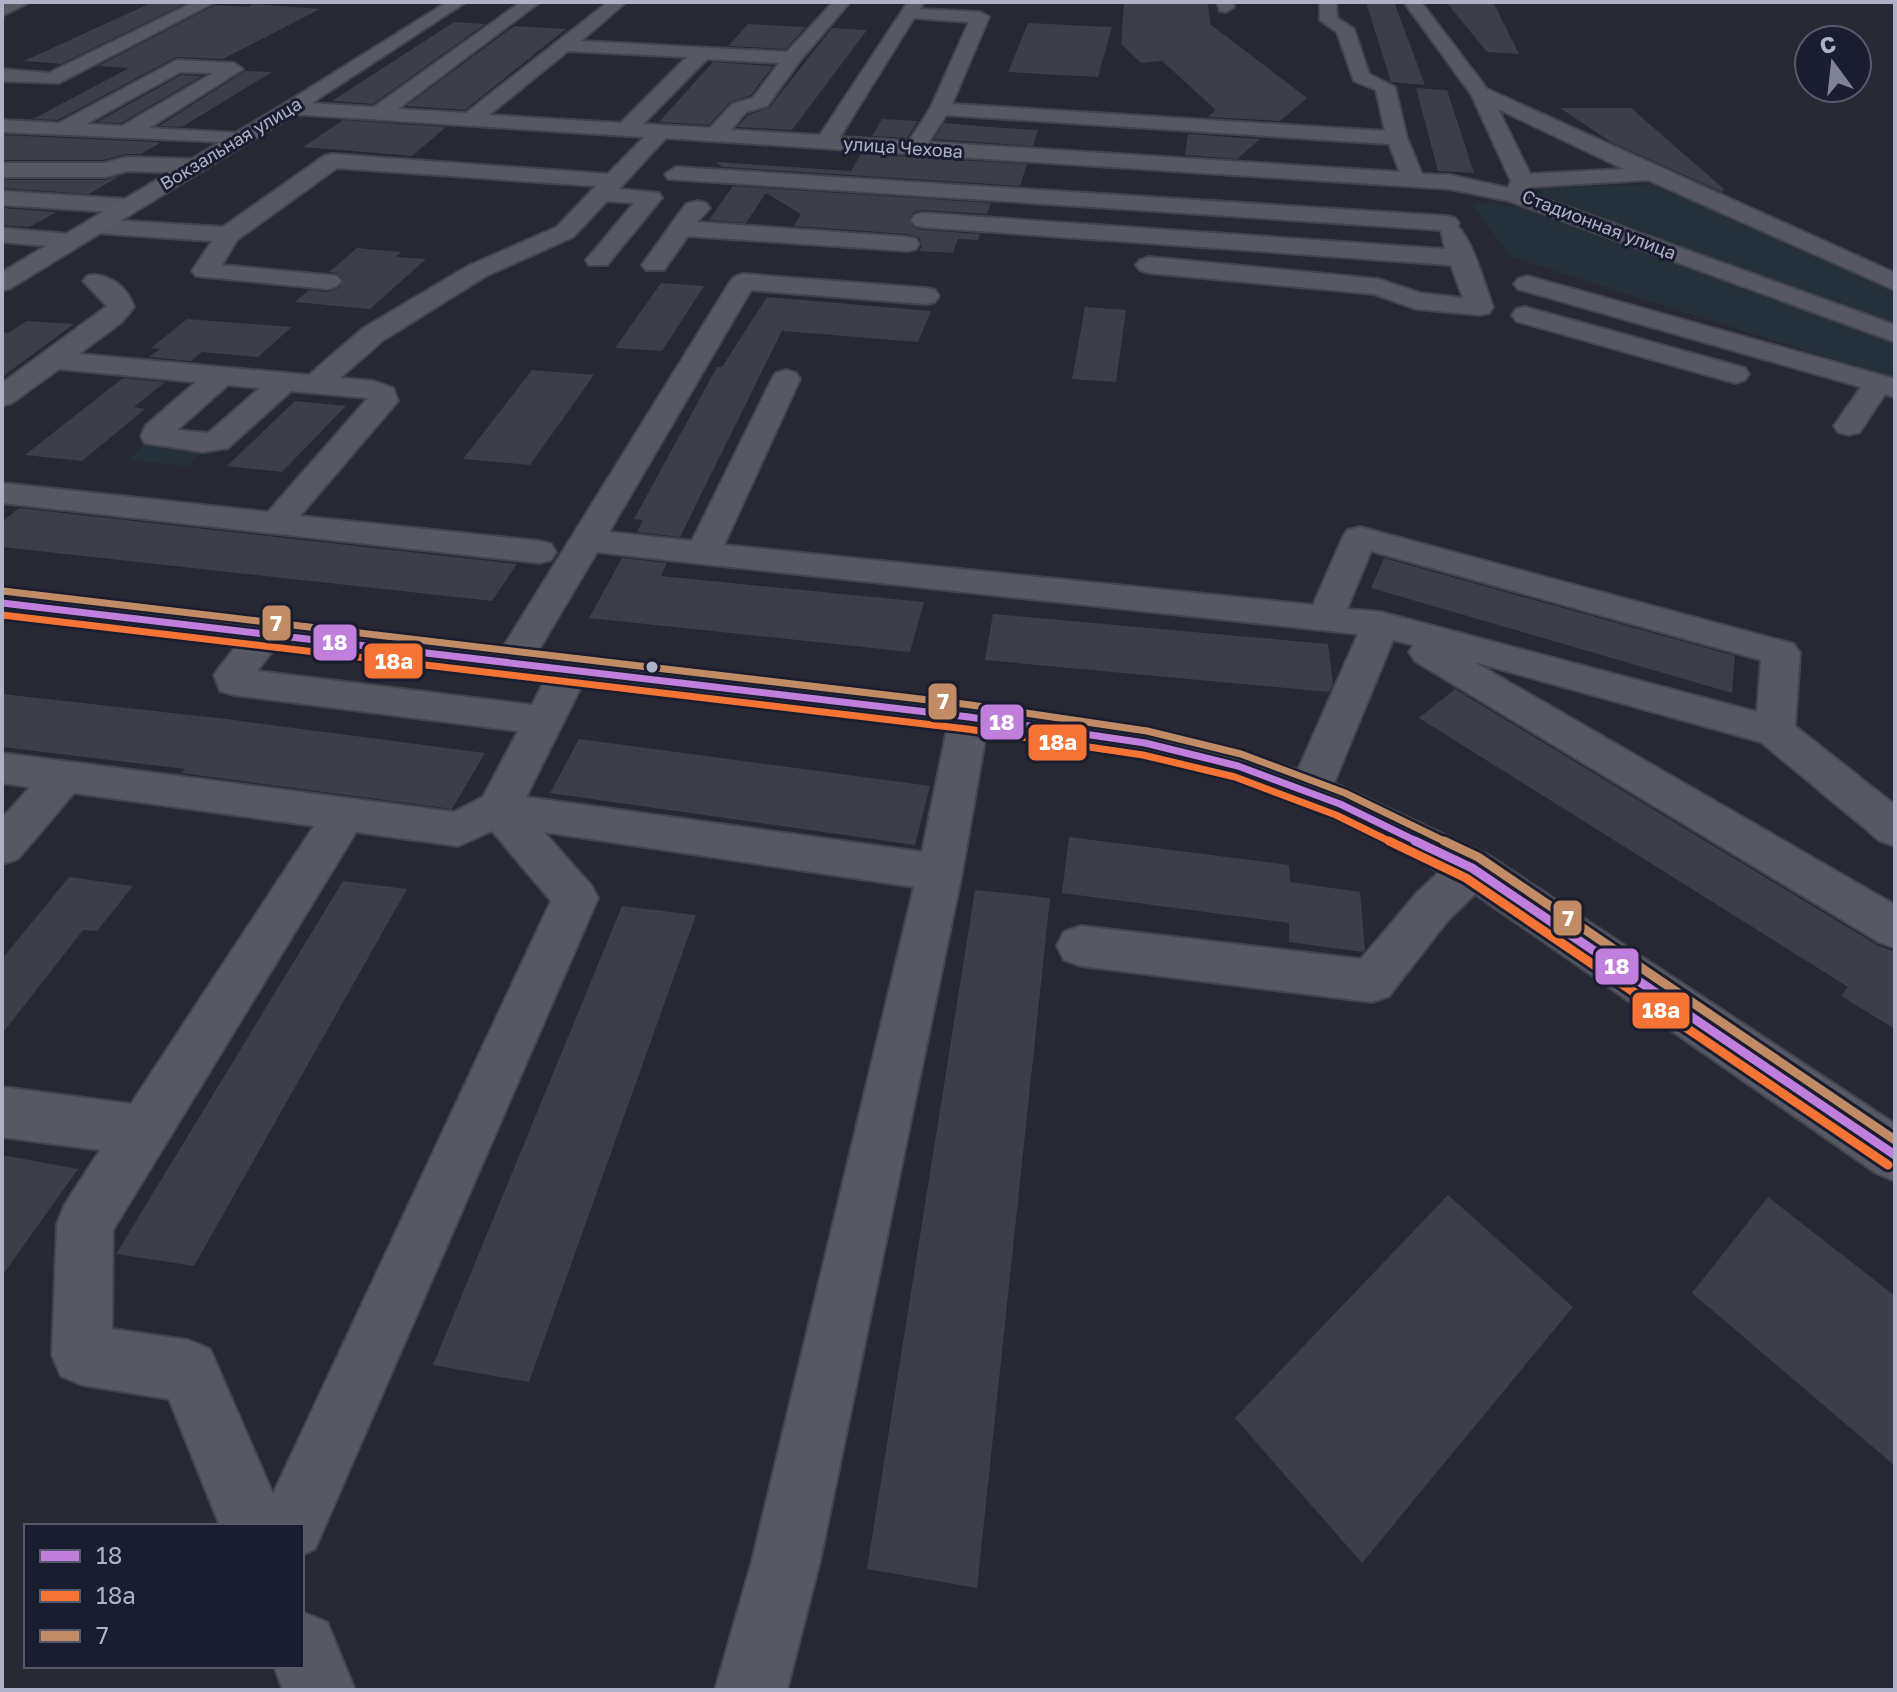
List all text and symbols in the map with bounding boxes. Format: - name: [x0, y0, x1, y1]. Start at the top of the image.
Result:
- north arrow: [1793, 24, 1873, 104]
- text: С: [1817, 29, 1839, 59]
- street label: Вокзальная улица: [156, 92, 305, 194]
- street label: улица Чехова: [842, 132, 964, 162]
- street label: Стадионная улица: [1519, 185, 1679, 264]
- line badge: 7: [261, 604, 292, 642]
- text: 7: [270, 609, 282, 636]
- line badge: 18: [312, 623, 358, 662]
- text: 18: [322, 628, 348, 655]
- line badge: 18а: [363, 642, 424, 680]
- text: 18а: [375, 647, 413, 674]
- unlabelled marker: [644, 659, 660, 675]
- line badge: 7: [927, 682, 958, 721]
- text: 7: [937, 687, 949, 714]
- line badge: 18: [979, 703, 1025, 741]
- text: 18: [989, 708, 1015, 735]
- line badge: 18а: [1027, 723, 1088, 762]
- text: 18а: [1039, 728, 1077, 755]
- line badge: 7: [1552, 899, 1583, 937]
- text: 7: [1562, 904, 1574, 931]
- line badge: 18: [1594, 947, 1640, 986]
- text: 18: [1604, 952, 1630, 979]
- line badge: 18а: [1631, 991, 1691, 1030]
- text: 18а: [1642, 996, 1680, 1023]
- legend: [24, 1524, 304, 1668]
- text: 18: [96, 1540, 122, 1569]
- text: 18а: [96, 1580, 136, 1609]
- text: 7: [96, 1620, 109, 1649]

